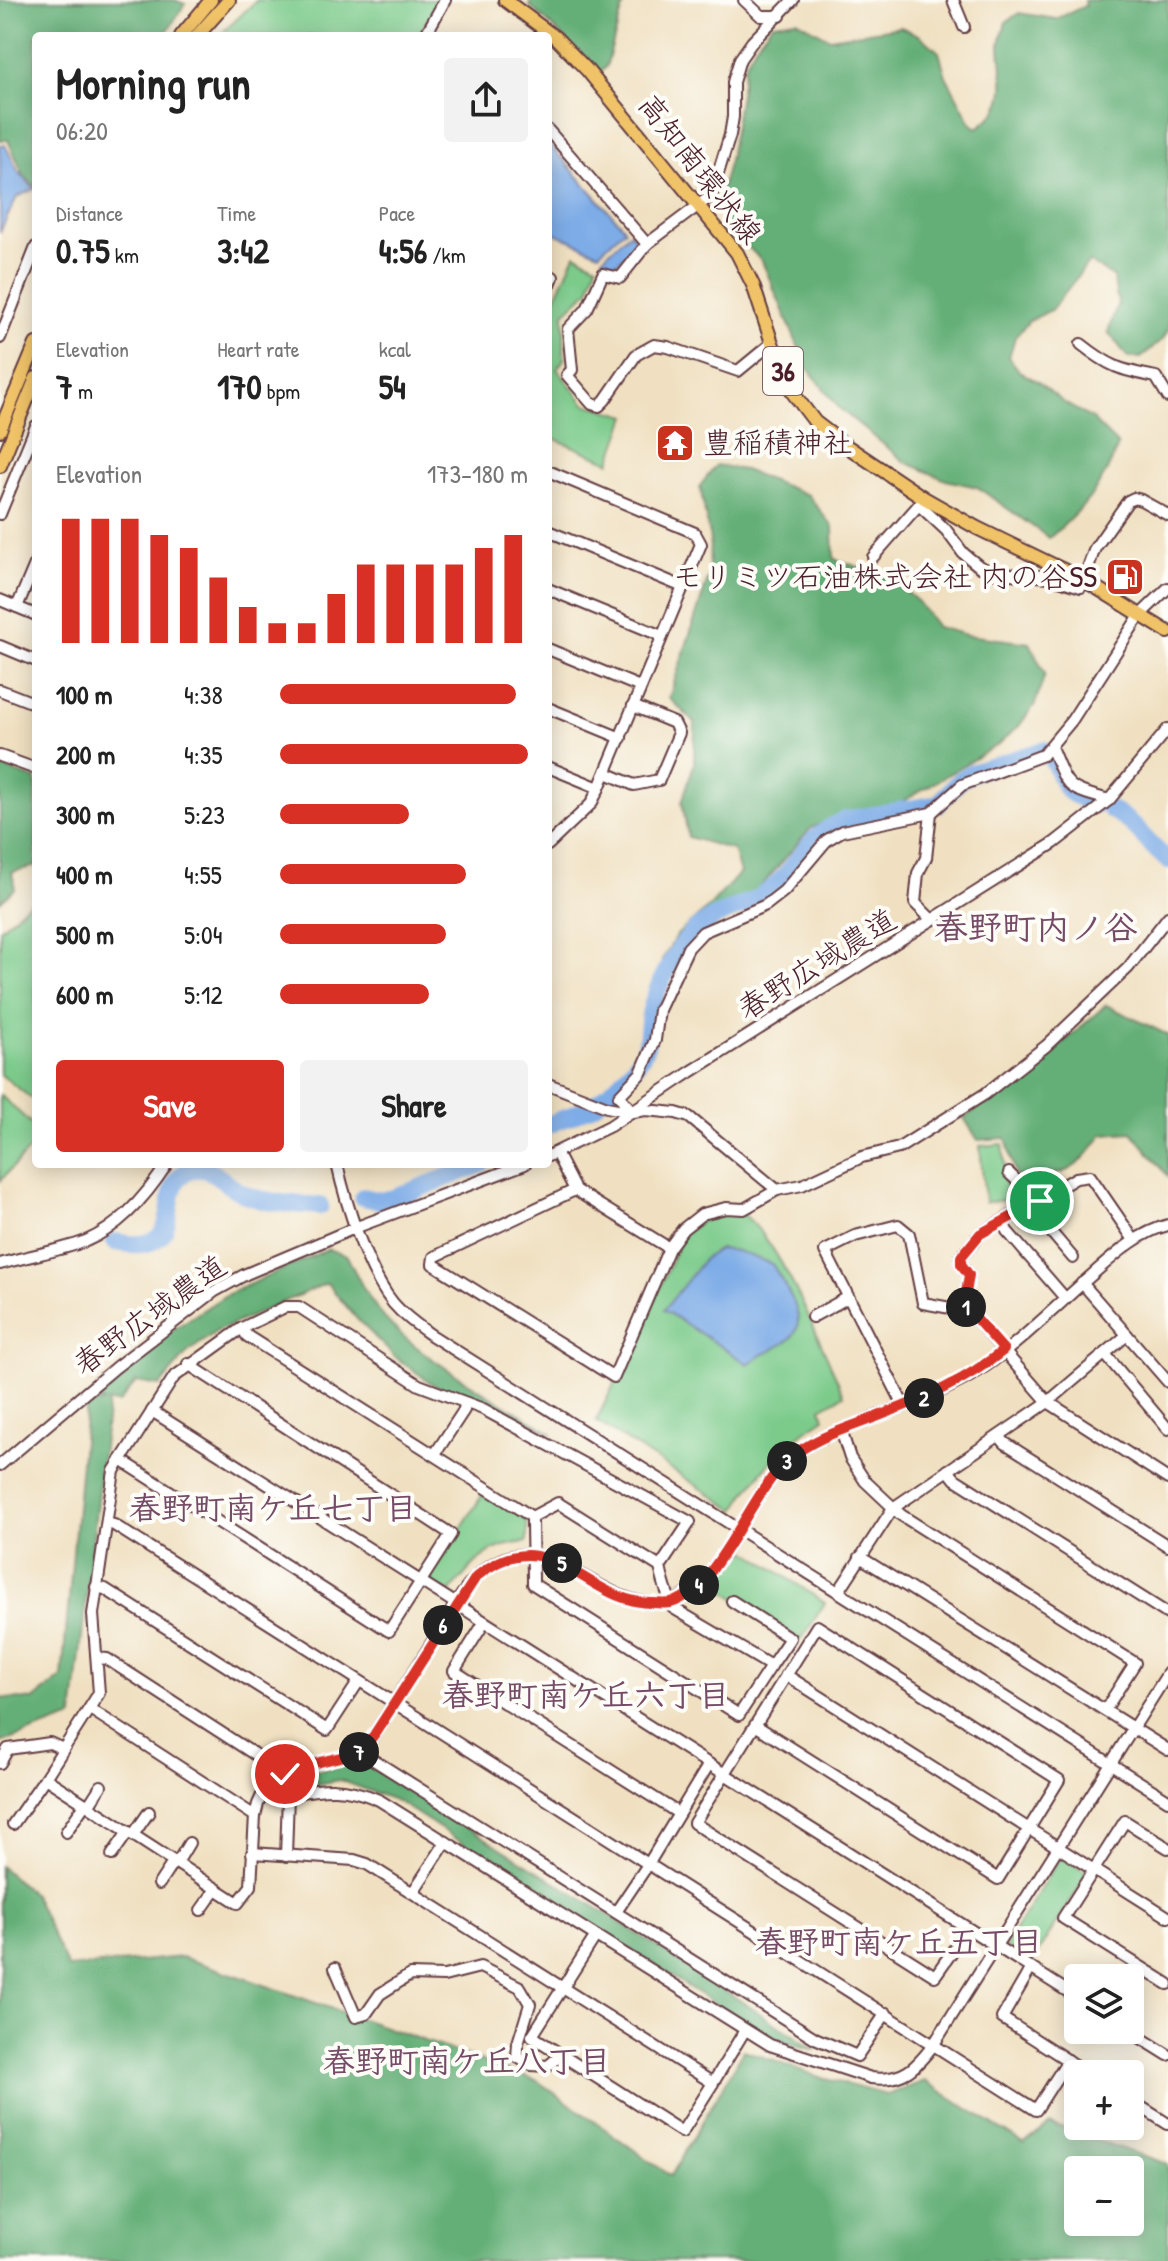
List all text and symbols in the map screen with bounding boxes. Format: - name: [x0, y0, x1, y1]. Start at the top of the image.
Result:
- text: Morning run: [56, 53, 251, 113]
- button: share: [444, 58, 528, 142]
- street label: 高知南環状線: [630, 85, 772, 252]
- text: 06:20: [56, 113, 108, 148]
- text: Distance: [56, 198, 123, 228]
- text: Time: [217, 198, 256, 228]
- text: Pace: [379, 198, 415, 228]
- text: 0.75: [56, 228, 110, 274]
- text: 3:42: [217, 228, 269, 274]
- text: 4:56: [379, 228, 427, 274]
- text: km: [110, 240, 139, 270]
- text: /km: [427, 240, 466, 270]
- text: Elevation: [56, 334, 129, 364]
- text: Heart rate: [217, 334, 300, 364]
- text: kcal: [379, 334, 411, 364]
- road number: 36: [763, 347, 803, 395]
- text: 7: [56, 364, 73, 410]
- text: 170: [217, 364, 262, 410]
- text: 54: [379, 364, 406, 410]
- text: m: [73, 376, 93, 406]
- text: bpm: [262, 376, 300, 406]
- temple icon: 豊稲積神社: [654, 422, 696, 464]
- place label: 豊稲積神社: [703, 422, 853, 462]
- text: Elevation: [56, 456, 142, 491]
- text: 173–180 m: [427, 456, 528, 491]
- place label: モリミツ石油株式会社 内の谷SS: [673, 556, 1097, 596]
- fuel station icon: モリミツ石油株式会社 内の谷SS: [1104, 556, 1146, 598]
- text: 100 m: [56, 677, 112, 712]
- text: 4:38: [184, 677, 223, 712]
- text: 200 m: [56, 737, 115, 772]
- text: 4:35: [184, 737, 222, 772]
- text: 300 m: [56, 797, 115, 832]
- text: 5:23: [184, 797, 225, 832]
- text: 400 m: [56, 857, 113, 892]
- text: 4:55: [184, 857, 222, 892]
- street label: 春野広域農道: [730, 898, 903, 1028]
- district label: 春野町内ノ谷: [934, 904, 1138, 950]
- text: 500 m: [56, 917, 114, 952]
- text: 5:04: [184, 917, 222, 952]
- text: 600 m: [56, 977, 113, 1012]
- text: 5:12: [184, 977, 223, 1012]
- button: Save: [56, 1060, 284, 1152]
- button: Share: [300, 1060, 528, 1152]
- pin: [1006, 1167, 1074, 1235]
- icon: arrive: [1018, 1179, 1062, 1223]
- street label: 春野広域農道: [65, 1245, 234, 1383]
- pin: 1: [946, 1287, 986, 1327]
- text: 1: [962, 1292, 970, 1322]
- pin: 2: [904, 1378, 944, 1418]
- text: 2: [919, 1383, 929, 1413]
- pin: 3: [767, 1441, 807, 1481]
- text: 3: [782, 1446, 792, 1476]
- district label: 春野町南ケ丘七丁目: [129, 1486, 417, 1529]
- pin: 5: [542, 1543, 582, 1583]
- text: 5: [557, 1548, 567, 1578]
- pin: 4: [679, 1565, 719, 1605]
- text: 4: [695, 1570, 703, 1600]
- pin: 6: [423, 1605, 463, 1645]
- text: 6: [439, 1610, 447, 1640]
- district label: 春野町南ケ丘六丁目: [442, 1673, 730, 1716]
- pin: 7: [339, 1732, 379, 1772]
- text: 7: [354, 1737, 364, 1767]
- pin: [251, 1740, 319, 1808]
- icon: check: [263, 1752, 307, 1796]
- district label: 春野町南ケ丘五丁目: [755, 1920, 1043, 1963]
- map controls: [1064, 1964, 1144, 2236]
- button: layers: [1064, 1964, 1144, 2044]
- district label: 春野町南ケ丘八丁目: [323, 2039, 611, 2082]
- button: +: [1064, 2060, 1144, 2140]
- button: −: [1064, 2156, 1144, 2236]

